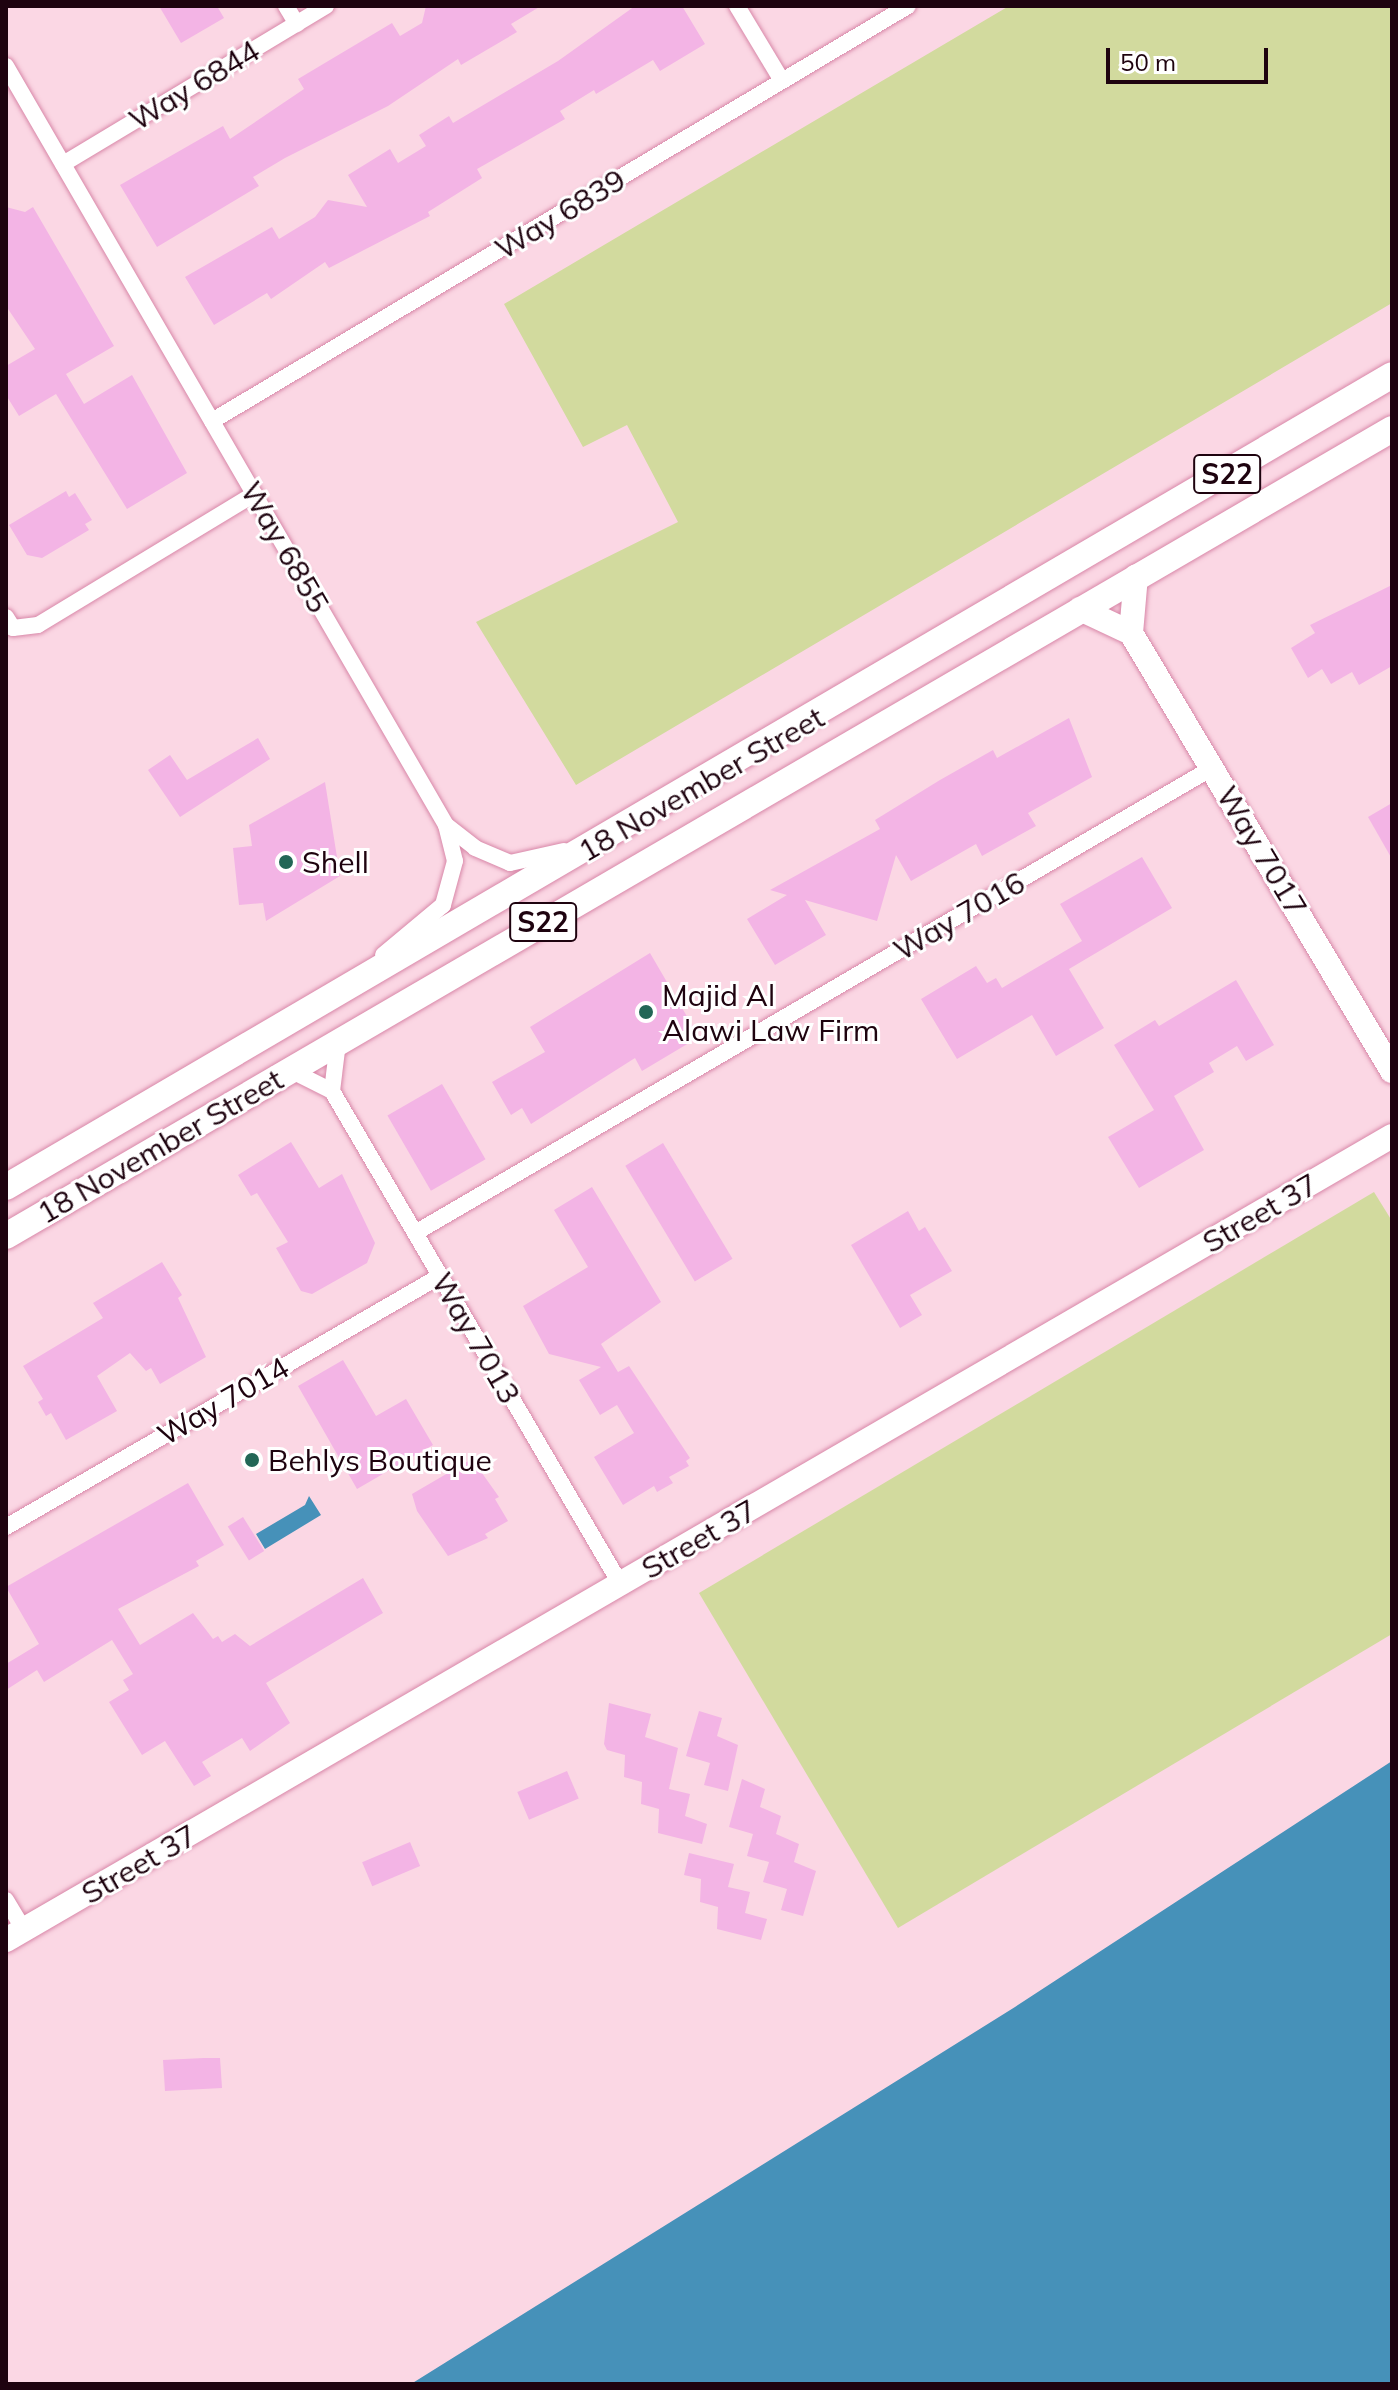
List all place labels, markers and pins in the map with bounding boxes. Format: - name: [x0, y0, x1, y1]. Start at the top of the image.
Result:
- place label: Shell: [302, 844, 369, 880]
- marker: Shell: [277, 853, 295, 871]
- place label: Majid Al Alawi Law Firm: [662, 977, 879, 1048]
- marker: Majid Al Alawi Law Firm: [637, 1003, 655, 1021]
- place label: Behlys Boutique: [268, 1442, 492, 1478]
- marker: Behlys Boutique: [243, 1451, 261, 1469]

